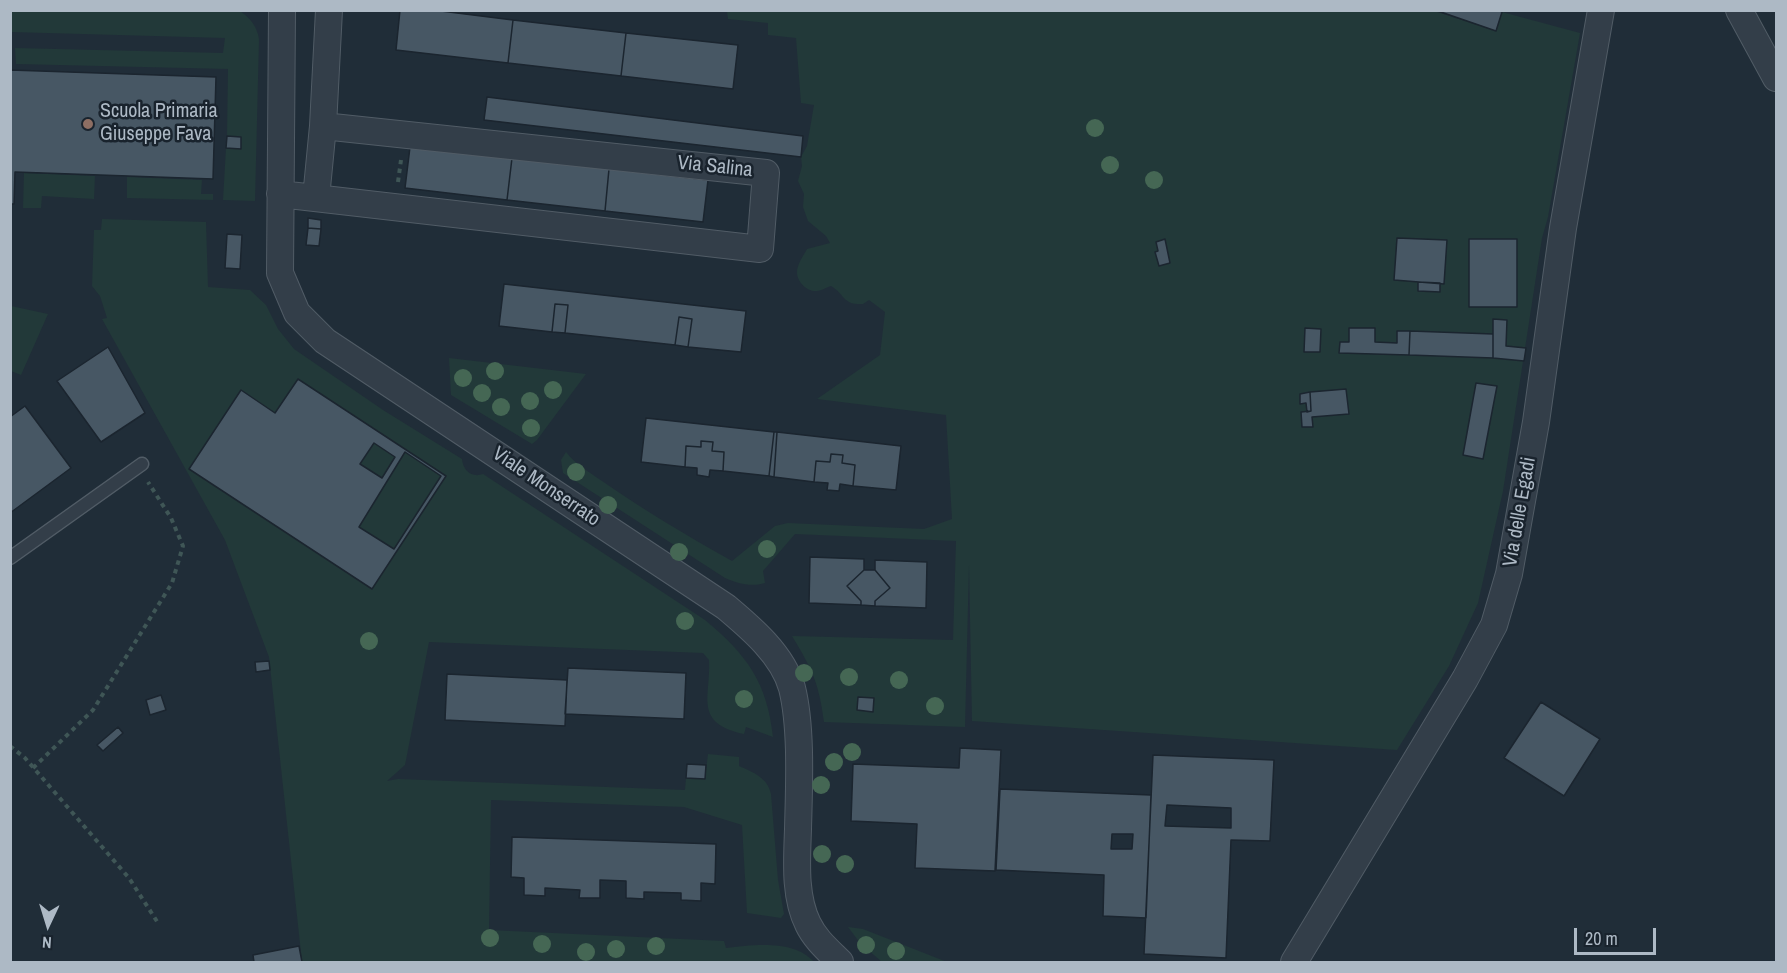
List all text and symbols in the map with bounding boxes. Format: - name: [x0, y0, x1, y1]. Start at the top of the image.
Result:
- place label: Scuola Primaria Giuseppe Fava: [100, 100, 218, 147]
- marker: Scuola Primaria Giuseppe Fava: [81, 117, 95, 131]
- street label: Via Salina: [676, 151, 754, 183]
- street label: Viale Monserrato: [488, 442, 604, 532]
- street label: Via delle Egadi: [1499, 455, 1541, 569]
- north arrow: [18, 895, 78, 955]
- scale bar: [1577, 916, 1660, 954]
- text: 20 m: [1585, 926, 1618, 951]
- text: N: [41, 932, 52, 954]

